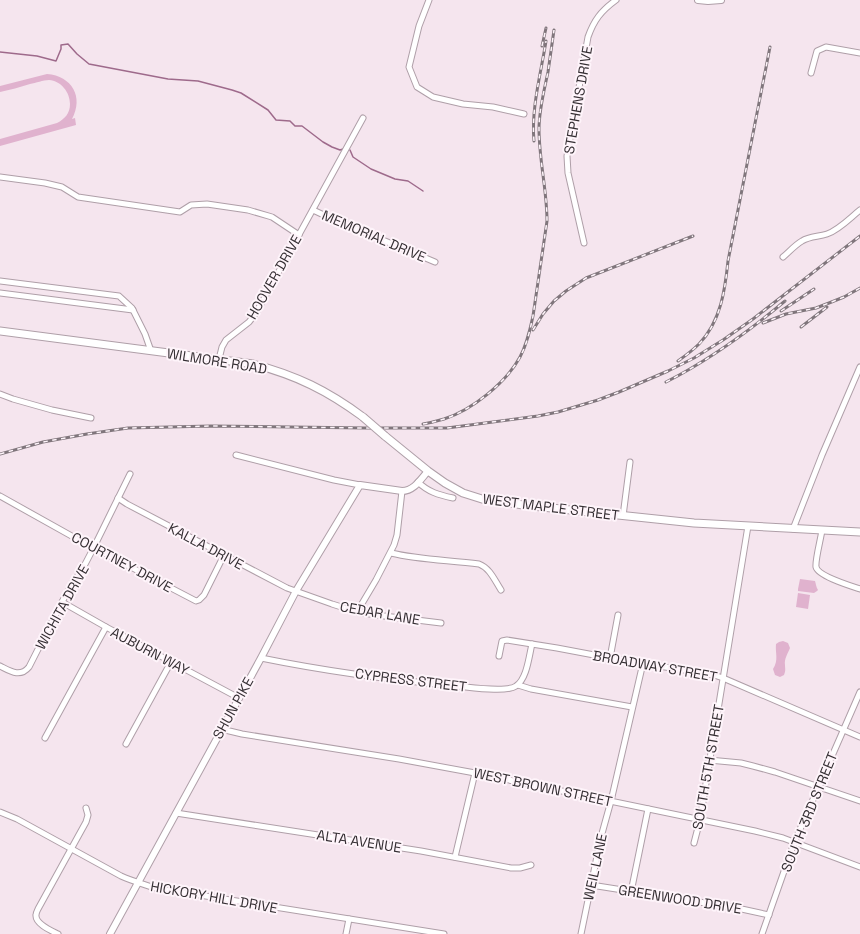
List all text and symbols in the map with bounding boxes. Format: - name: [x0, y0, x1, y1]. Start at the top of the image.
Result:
- street label: STEPHENS DRIVE: [560, 45, 596, 155]
- street label: MEMORIAL DRIVE: [319, 206, 429, 266]
- street label: HOOVER DRIVE: [243, 231, 306, 323]
- street label: WILMORE ROAD: [166, 344, 268, 378]
- street label: WEST MAPLE STREET: [482, 490, 620, 524]
- street label: KALLA DRIVE: [165, 519, 247, 573]
- street label: COURTNEY DRIVE: [68, 528, 176, 596]
- street label: WICHITA DRIVE: [31, 561, 93, 653]
- street label: CEDAR LANE: [339, 597, 422, 629]
- street label: AUBURN WAY: [108, 623, 193, 679]
- street label: BROADWAY STREET: [591, 646, 719, 686]
- street label: CYPRESS STREET: [354, 664, 468, 696]
- street label: SHUN PIKE: [209, 674, 257, 742]
- street label: SOUTH 5TH STREET: [688, 703, 728, 831]
- street label: SOUTH 3RD STREET: [777, 749, 841, 875]
- street label: WEST BROWN STREET: [472, 763, 614, 811]
- street label: ALTA AVENUE: [315, 825, 403, 857]
- street label: WEIL LANE: [579, 832, 611, 902]
- street label: HICKORY HILL DRIVE: [149, 877, 279, 917]
- street label: GREENWOOD DRIVE: [617, 880, 743, 918]

